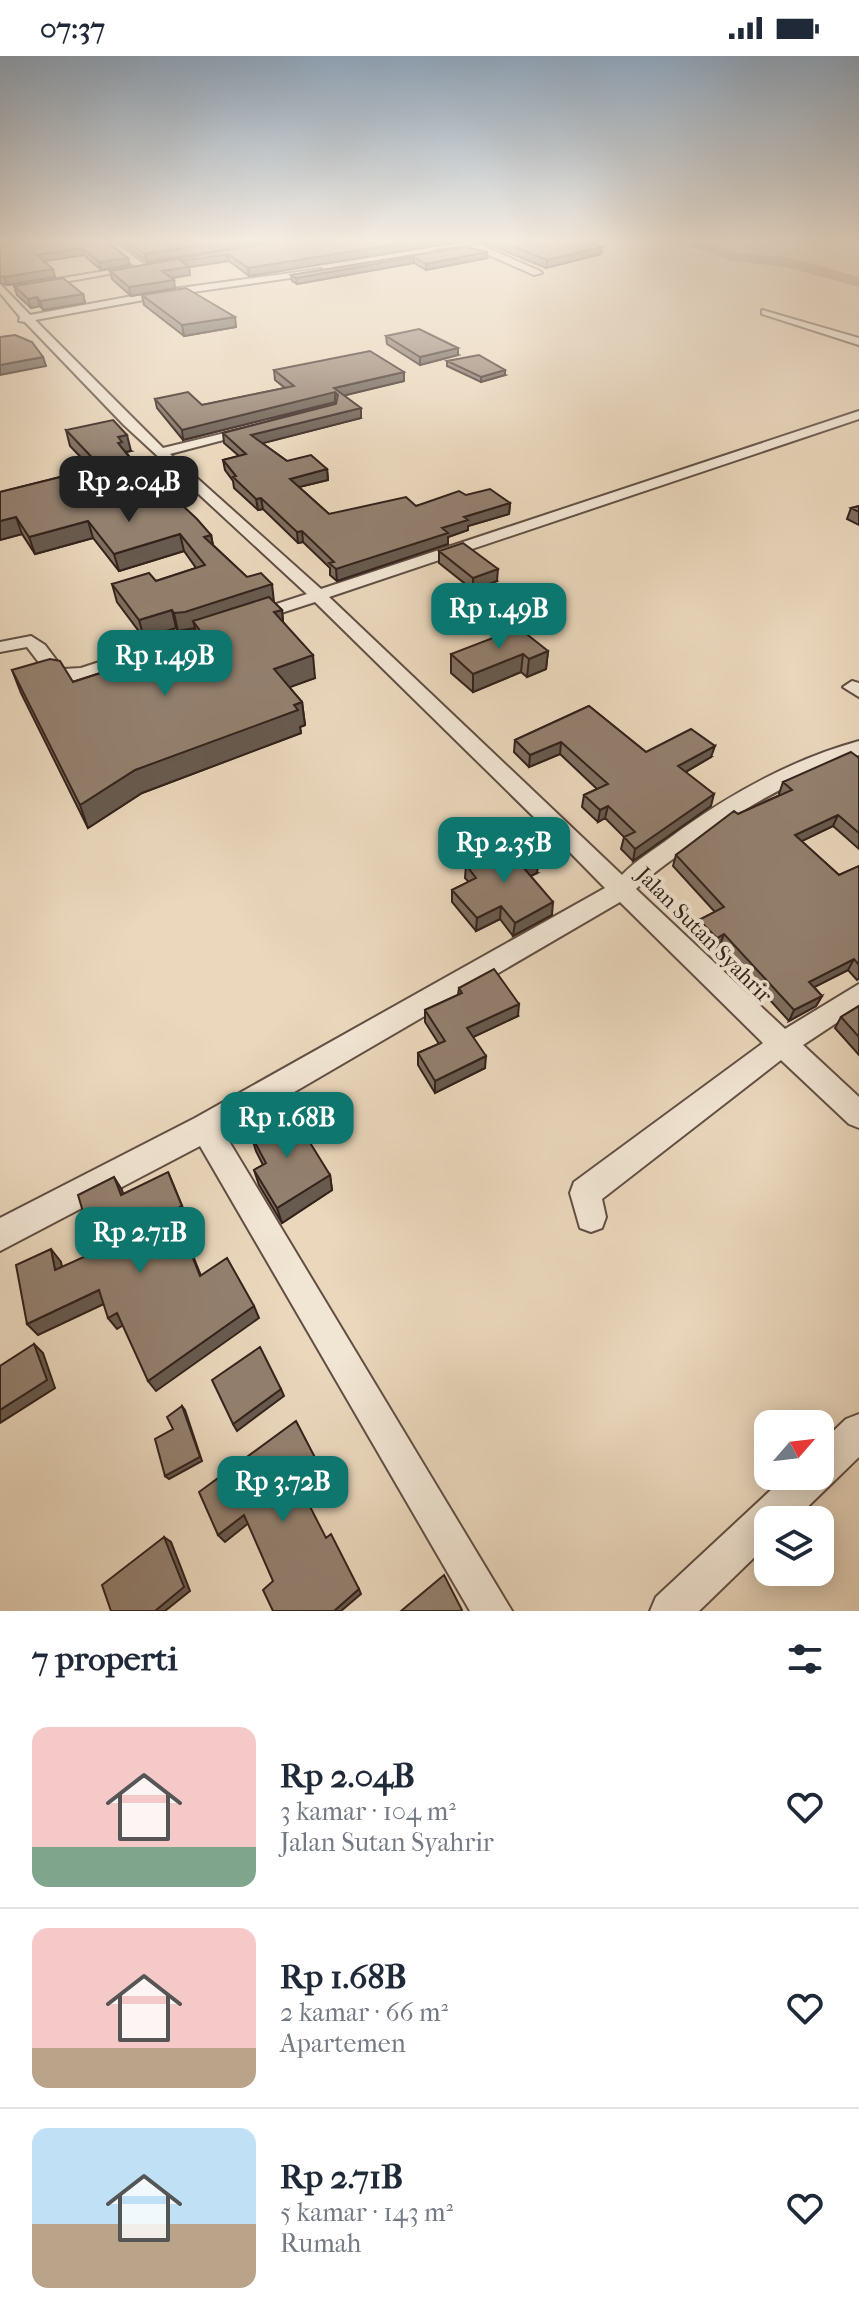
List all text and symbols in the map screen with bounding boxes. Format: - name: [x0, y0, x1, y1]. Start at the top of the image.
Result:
- text: 07:37: [40, 11, 105, 46]
- pin: Rp 2.04B: [46, 456, 212, 524]
- text: Rp 2.04B: [77, 466, 181, 497]
- pin: Rp 1.49B: [416, 583, 582, 651]
- text: Rp 1.49B: [449, 593, 549, 624]
- pin: Rp 1.49B: [82, 630, 248, 698]
- text: Rp 1.49B: [115, 640, 215, 671]
- pin: Rp 2.35B: [421, 817, 587, 885]
- text: Rp 2.35B: [456, 827, 552, 858]
- street label: Jalan Sutan Syahrir: [629, 860, 778, 1009]
- pin: Rp 1.68B: [204, 1092, 370, 1160]
- text: Rp 1.68B: [239, 1102, 335, 1133]
- pin: Rp 2.71B: [57, 1207, 223, 1275]
- text: Rp 2.71B: [93, 1217, 187, 1248]
- north arrow: [754, 1410, 834, 1490]
- map controls: [754, 1410, 834, 1586]
- pin: Rp 3.72B: [200, 1456, 366, 1524]
- text: Rp 3.72B: [235, 1466, 331, 1497]
- button: layers: [754, 1506, 834, 1586]
- icon: filters: [783, 1637, 827, 1681]
- text: 7 properti: [32, 1639, 178, 1679]
- text: Rp 2.04B: [280, 1756, 415, 1796]
- icon: home: [96, 1759, 192, 1855]
- icon: heart: [783, 1785, 827, 1829]
- text: 3 kamar · 104 m²: [280, 1796, 456, 1827]
- text: Jalan Sutan Syahrir: [280, 1827, 494, 1858]
- text: Rp 1.68B: [280, 1957, 407, 1997]
- icon: home: [96, 1960, 192, 2056]
- icon: heart: [783, 1986, 827, 2030]
- text: 2 kamar · 66 m²: [280, 1997, 448, 2028]
- text: Apartemen: [280, 2028, 406, 2059]
- text: Rp 2.71B: [280, 2157, 403, 2197]
- icon: home: [96, 2160, 192, 2256]
- icon: heart: [783, 2186, 827, 2230]
- text: 5 kamar · 143 m²: [280, 2197, 453, 2228]
- text: Rumah: [280, 2228, 361, 2259]

